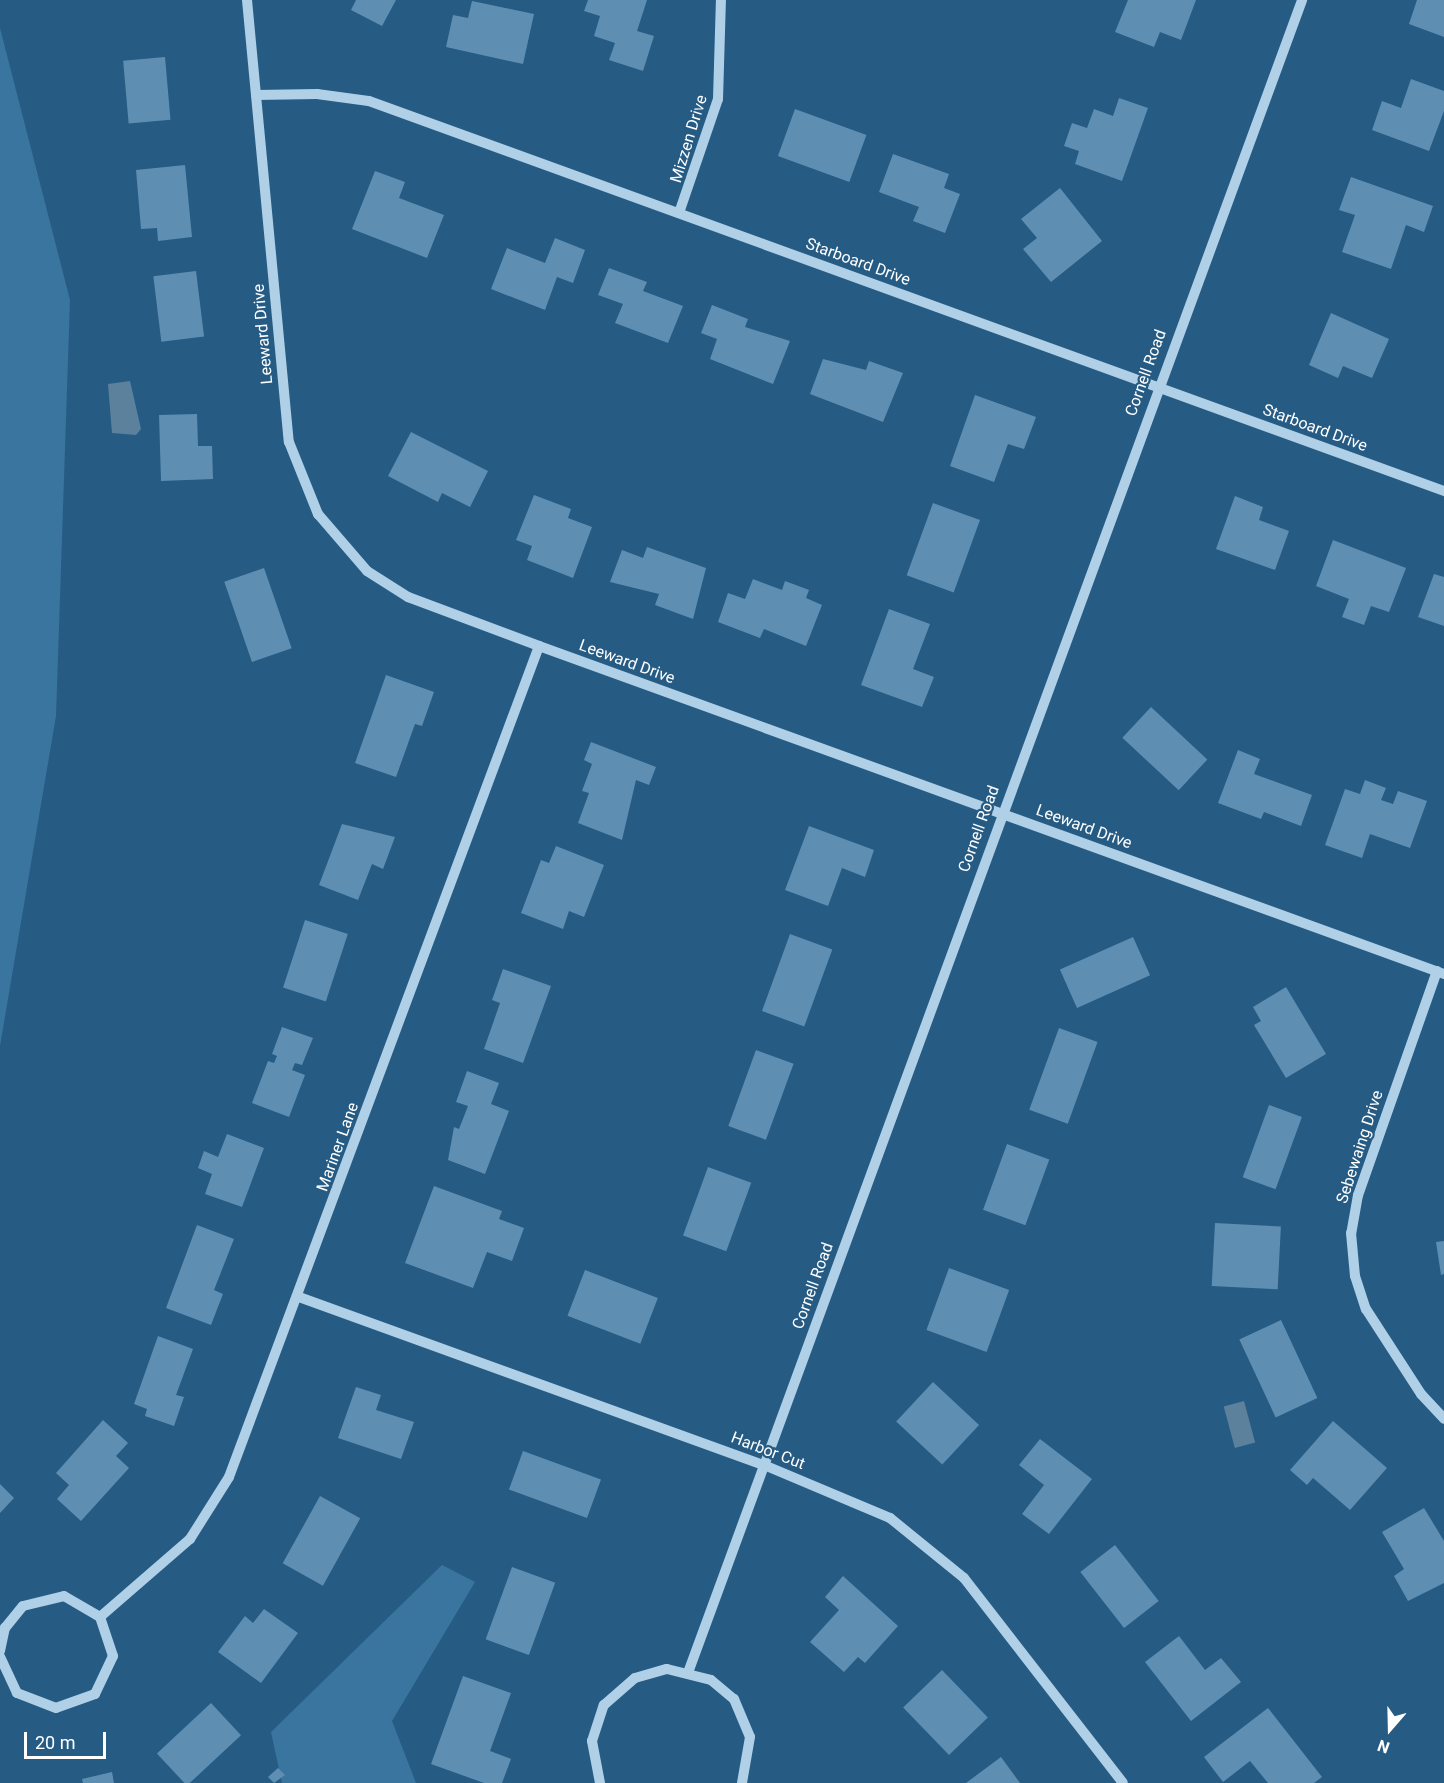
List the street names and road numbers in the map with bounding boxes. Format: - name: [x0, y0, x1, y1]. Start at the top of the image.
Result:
- street label: Mizzen Drive: [667, 93, 711, 185]
- street label: Starboard Drive: [803, 234, 913, 290]
- street label: Leeward Drive: [249, 283, 277, 385]
- street label: Cornell Road: [1121, 327, 1171, 419]
- street label: Starboard Drive: [1260, 400, 1370, 456]
- street label: Leeward Drive: [576, 636, 678, 688]
- street label: Cornell Road: [954, 783, 1004, 875]
- street label: Leeward Drive: [1033, 801, 1135, 853]
- street label: Sebewaing Drive: [1333, 1088, 1387, 1206]
- street label: Mariner Lane: [313, 1100, 363, 1194]
- street label: Cornell Road: [788, 1240, 838, 1332]
- street label: Harbor Cut: [728, 1428, 808, 1474]

